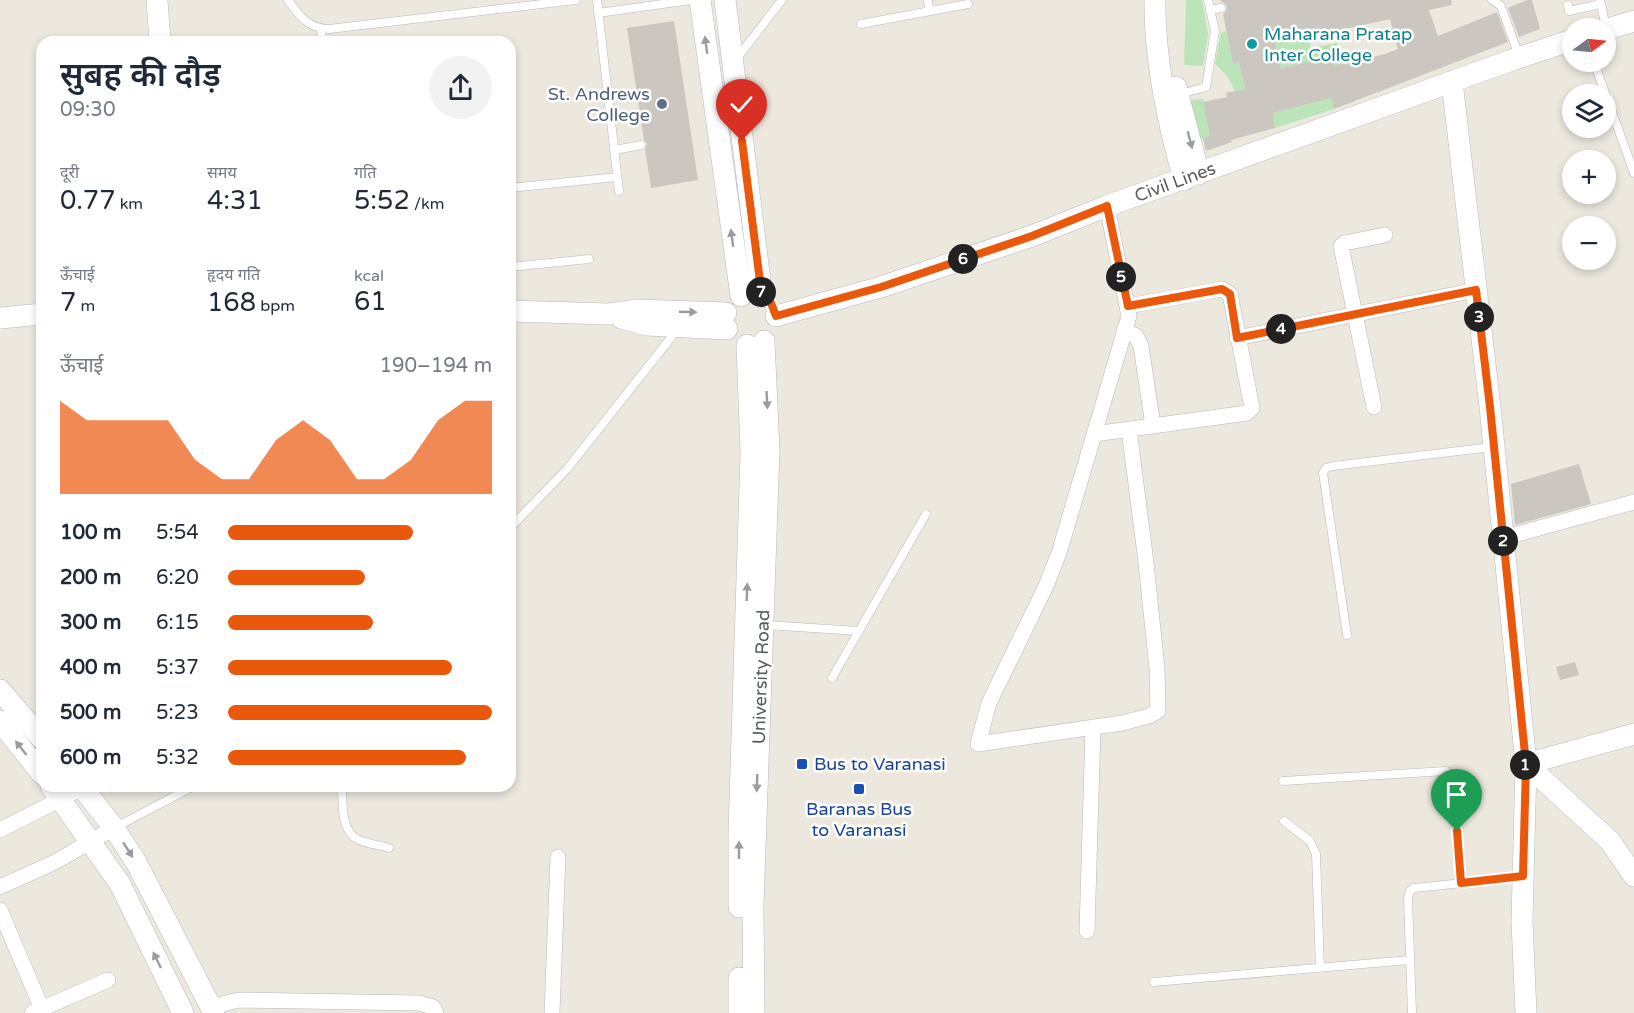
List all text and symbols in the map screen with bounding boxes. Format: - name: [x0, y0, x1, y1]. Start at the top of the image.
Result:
- north arrow: [1562, 18, 1616, 72]
- map controls: [1562, 18, 1616, 270]
- place label: Maharana Pratap Inter College: [1264, 23, 1412, 66]
- one-way arrow: [701, 35, 710, 54]
- marker: Maharana Pratap Inter College: [1245, 37, 1259, 51]
- text: सुबह की दौड़: [60, 56, 221, 95]
- button: share: [429, 56, 492, 119]
- pin: [716, 79, 767, 141]
- place label: St. Andrews College: [548, 83, 650, 126]
- button: layers: [1562, 84, 1616, 138]
- icon: check: [725, 88, 758, 121]
- marker: St. Andrews College: [655, 97, 669, 111]
- text: 09:30: [60, 98, 115, 122]
- one-way arrow: [1185, 131, 1195, 149]
- button: +: [1562, 150, 1616, 204]
- street label: Civil Lines: [1131, 157, 1219, 207]
- text: दूरी: [60, 163, 79, 183]
- text: समय: [207, 163, 237, 183]
- text: गति: [354, 163, 376, 183]
- text: 0.77: [60, 185, 115, 216]
- text: 4:31: [207, 185, 263, 216]
- text: 5:52: [354, 185, 410, 216]
- text: km: [115, 194, 143, 214]
- text: /km: [410, 194, 444, 214]
- button: −: [1562, 216, 1616, 270]
- one-way arrow: [727, 228, 737, 247]
- pin: 6: [948, 244, 978, 274]
- text: 6: [958, 249, 968, 269]
- pin: 5: [1106, 262, 1136, 292]
- text: ऊँचाई: [60, 265, 95, 285]
- text: हृदय गति: [207, 265, 260, 285]
- text: kcal: [354, 266, 384, 286]
- text: 5: [1116, 267, 1126, 287]
- pin: 7: [746, 277, 776, 307]
- text: 7: [756, 282, 766, 302]
- text: 61: [354, 286, 387, 317]
- text: 7: [60, 287, 76, 318]
- text: 168: [207, 287, 256, 318]
- text: m: [76, 296, 95, 316]
- text: bpm: [256, 296, 295, 316]
- pin: 3: [1464, 302, 1494, 332]
- one-way arrow: [679, 307, 698, 317]
- text: 3: [1474, 307, 1484, 327]
- pin: 4: [1266, 314, 1296, 344]
- text: 4: [1276, 319, 1286, 339]
- text: ऊँचाई: [60, 354, 103, 378]
- text: 190–194 m: [379, 354, 492, 378]
- one-way arrow: [762, 390, 771, 409]
- text: 100 m: [60, 521, 121, 545]
- text: 5:54: [156, 521, 199, 545]
- pin: 2: [1488, 526, 1518, 556]
- text: 2: [1498, 531, 1508, 551]
- text: 200 m: [60, 566, 121, 590]
- text: 6:20: [156, 566, 199, 590]
- one-way arrow: [742, 582, 752, 601]
- street label: University Road: [748, 609, 774, 745]
- text: 300 m: [60, 611, 121, 635]
- text: 6:15: [156, 611, 199, 635]
- text: 400 m: [60, 656, 121, 680]
- text: 5:37: [156, 656, 199, 680]
- text: 500 m: [60, 701, 121, 725]
- text: 5:23: [156, 701, 199, 725]
- one-way arrow: [16, 740, 28, 755]
- text: 600 m: [60, 746, 121, 770]
- text: 5:32: [156, 746, 199, 770]
- pin: 1: [1510, 750, 1540, 780]
- place label: Bus to Varanasi: [814, 753, 946, 775]
- text: 1: [1520, 755, 1530, 775]
- marker: Bus to Varanasi: [795, 757, 809, 771]
- pin: [1431, 769, 1482, 831]
- one-way arrow: [753, 774, 762, 793]
- icon: arrive: [1440, 778, 1473, 811]
- marker: Baranas Bus to Varanasi: [852, 782, 866, 796]
- place label: Baranas Bus to Varanasi: [806, 798, 912, 841]
- one-way arrow: [734, 840, 744, 859]
- one-way arrow: [122, 841, 134, 857]
- one-way arrow: [153, 952, 162, 969]

